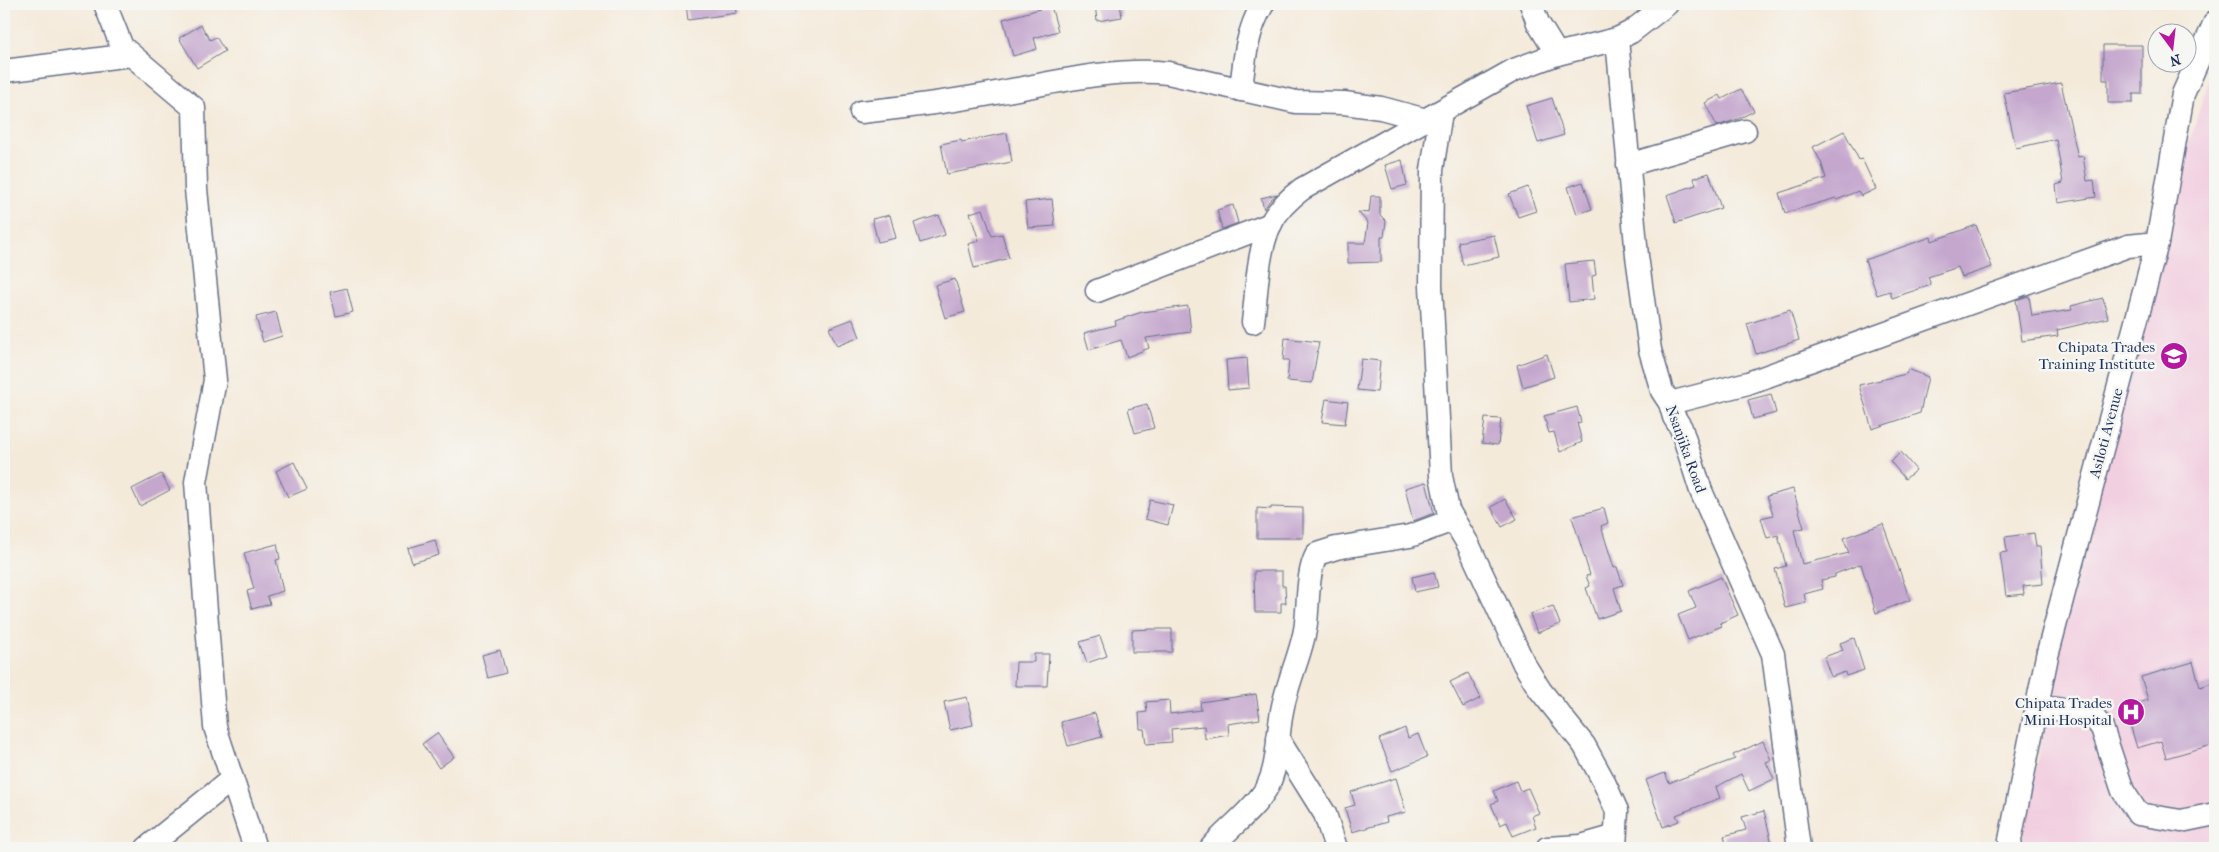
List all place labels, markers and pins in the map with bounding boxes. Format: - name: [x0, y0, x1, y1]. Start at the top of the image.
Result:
- place label: Chipata Trades Training Institute: [2039, 338, 2156, 373]
- school or university icon: Chipata Trades Training Institute: [2159, 341, 2189, 371]
- place label: Chipata Trades Mini Hospital: [2015, 694, 2112, 729]
- hospital icon: Chipata Trades Mini Hospital: [2116, 697, 2146, 727]

